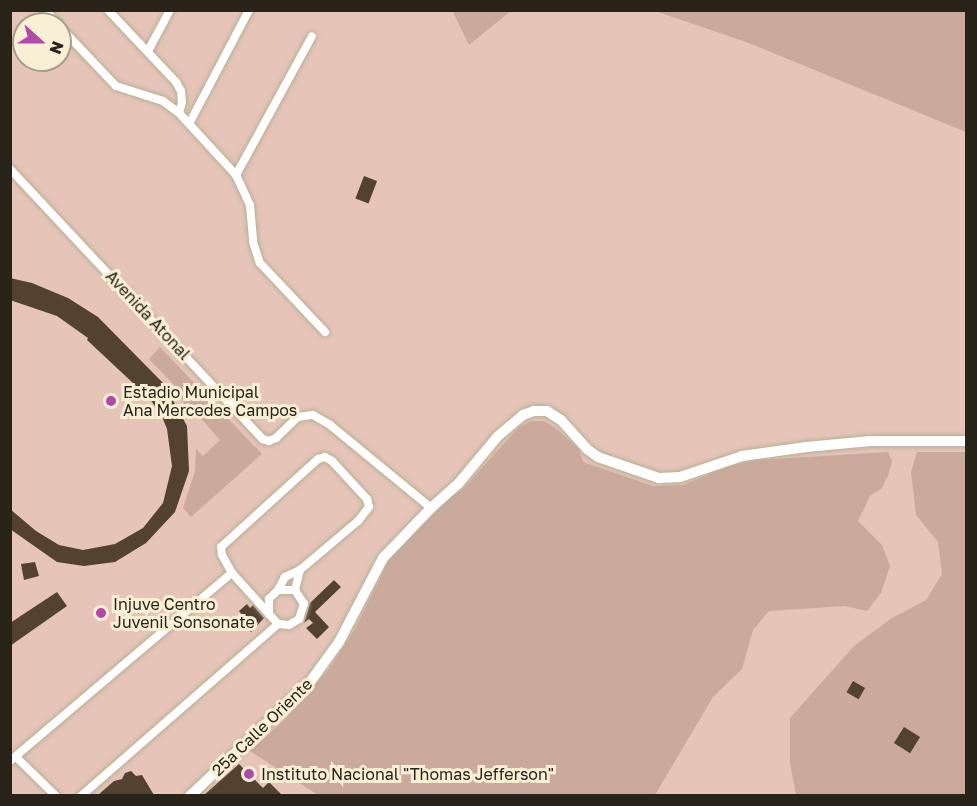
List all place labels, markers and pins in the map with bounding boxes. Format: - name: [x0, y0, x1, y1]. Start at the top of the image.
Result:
- place label: Estadio Municipal Ana Mercedes Campos: [123, 382, 297, 420]
- marker: Estadio Municipal Ana Mercedes Campos: [104, 394, 118, 408]
- place label: Injuve Centro Juvenil Sonsonate: [113, 594, 255, 632]
- marker: Injuve Centro Juvenil Sonsonate: [94, 606, 108, 620]
- place label: Instituto Nacional "Thomas Jefferson": [261, 764, 554, 784]
- marker: Instituto Nacional "Thomas Jefferson": [242, 767, 256, 781]

